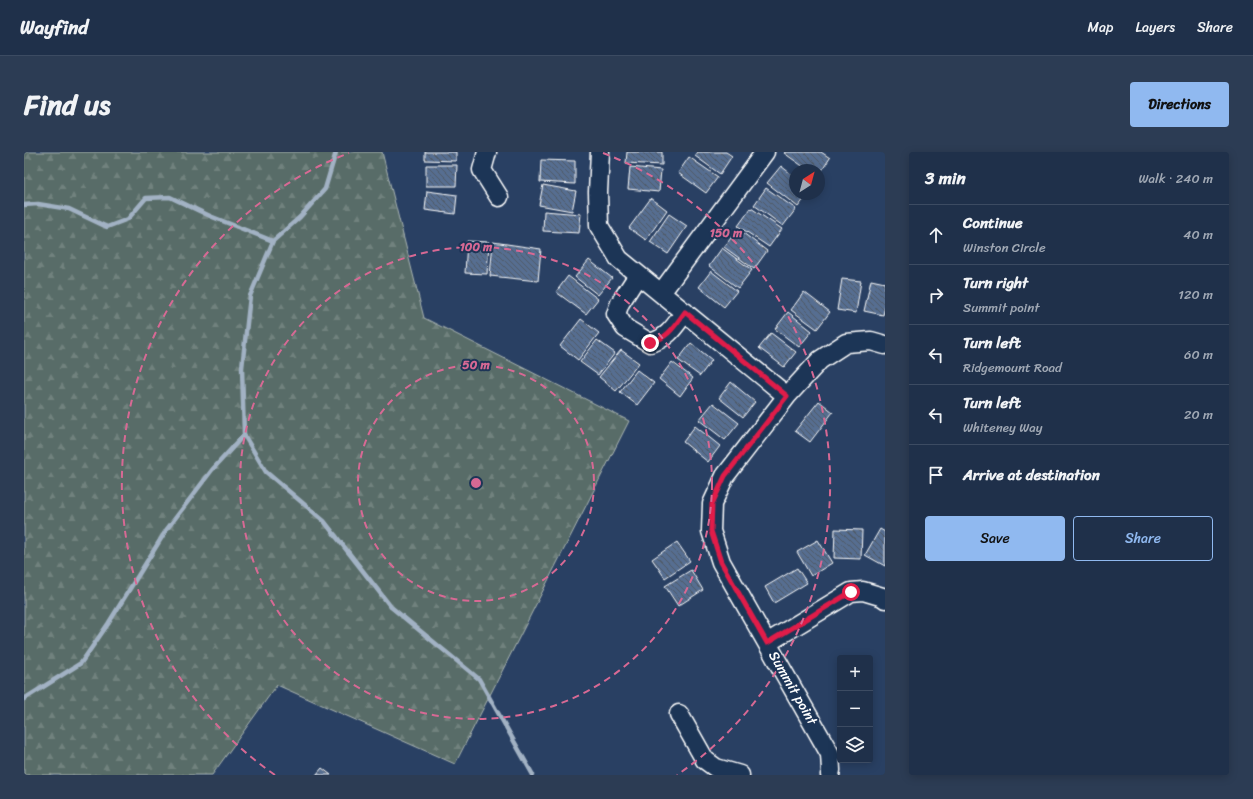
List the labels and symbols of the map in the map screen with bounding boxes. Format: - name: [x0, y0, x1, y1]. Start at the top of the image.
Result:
- north arrow: [789, 164, 825, 200]
- text: 150 m: [710, 222, 743, 244]
- text: 100 m: [460, 236, 493, 258]
- route end: [641, 334, 659, 352]
- text: 50 m: [462, 354, 490, 376]
- centre of rings: [469, 476, 483, 490]
- route start: [842, 583, 860, 601]
- street label: Summit point: [762, 646, 825, 731]

